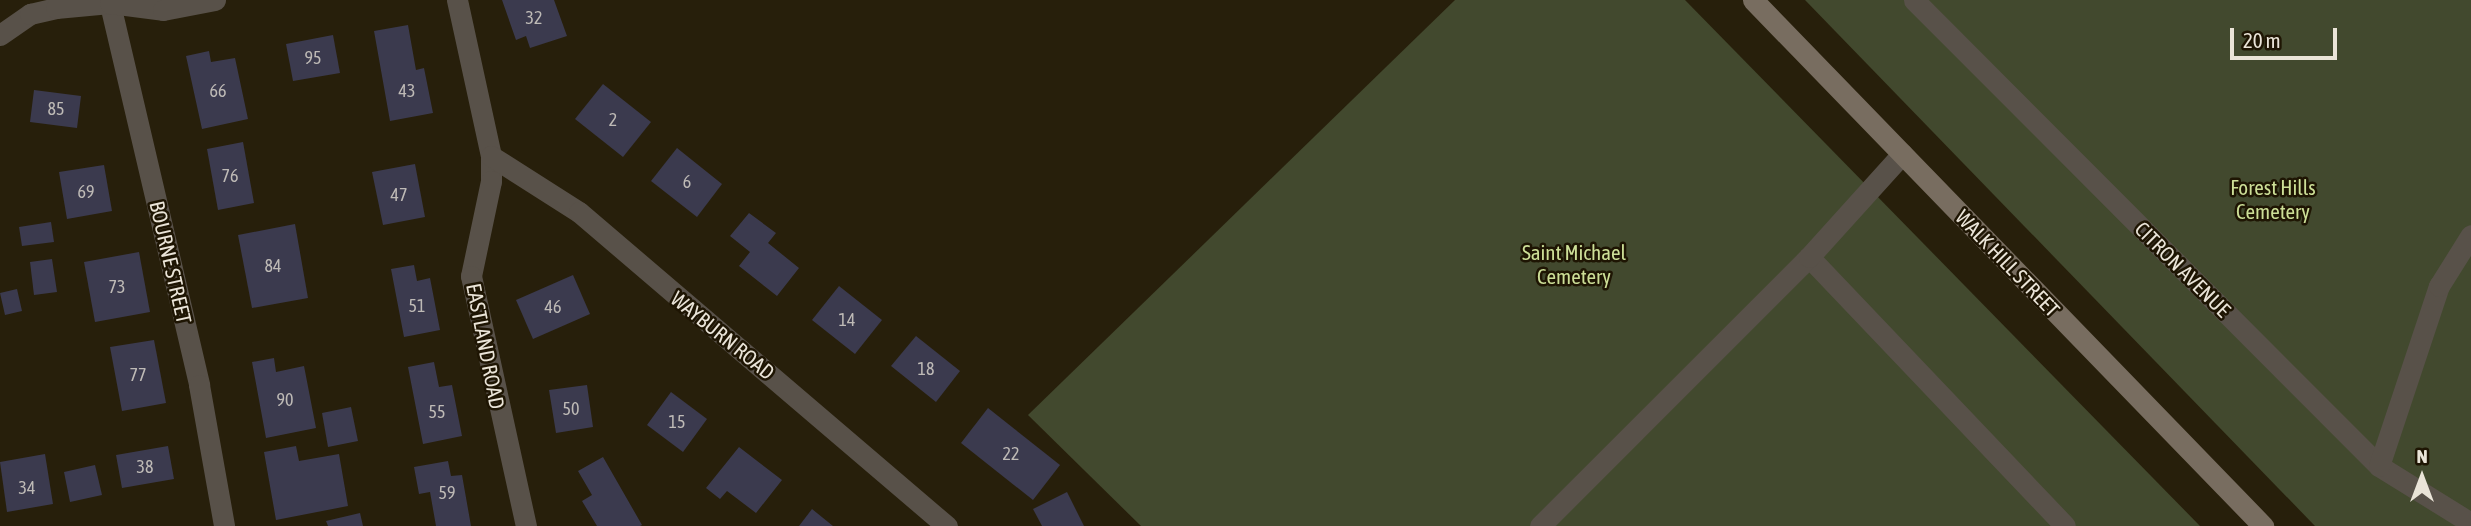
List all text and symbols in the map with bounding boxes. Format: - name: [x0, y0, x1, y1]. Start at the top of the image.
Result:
- house number: 32: [526, 7, 542, 29]
- scale bar: [2233, 14, 2340, 58]
- text: 20 m: [2243, 28, 2281, 52]
- house number: 95: [305, 47, 321, 69]
- house number: 66: [210, 80, 226, 102]
- house number: 43: [399, 80, 415, 102]
- house number: 85: [48, 98, 64, 120]
- house number: 2: [609, 109, 617, 131]
- house number: 76: [222, 165, 238, 187]
- house number: 6: [683, 171, 691, 193]
- park label: Forest Hills Cemetery: [2230, 174, 2316, 224]
- house number: 69: [78, 181, 94, 203]
- house number: 47: [391, 184, 407, 206]
- street label: BOURNE STREET: [145, 198, 197, 326]
- street label: WALK HILL STREET: [1951, 204, 2065, 322]
- street label: CITRON AVENUE: [2130, 216, 2236, 322]
- park label: Saint Michael Cemetery: [1522, 239, 1626, 289]
- house number: 84: [265, 255, 281, 277]
- house number: 73: [109, 276, 125, 298]
- street label: EASTLAND ROAD: [461, 281, 511, 411]
- street label: WAYBURN ROAD: [666, 286, 780, 384]
- house number: 51: [409, 295, 425, 317]
- house number: 46: [545, 296, 561, 318]
- house number: 14: [839, 309, 855, 331]
- house number: 18: [918, 358, 934, 380]
- house number: 77: [130, 364, 146, 386]
- house number: 90: [277, 389, 293, 411]
- house number: 50: [563, 398, 579, 420]
- house number: 55: [429, 401, 445, 423]
- house number: 15: [669, 411, 685, 433]
- north arrow: [2387, 442, 2457, 512]
- house number: 22: [1003, 443, 1019, 465]
- text: N: [2416, 445, 2428, 467]
- house number: 38: [137, 456, 153, 478]
- house number: 34: [19, 477, 35, 499]
- house number: 59: [439, 482, 455, 504]

